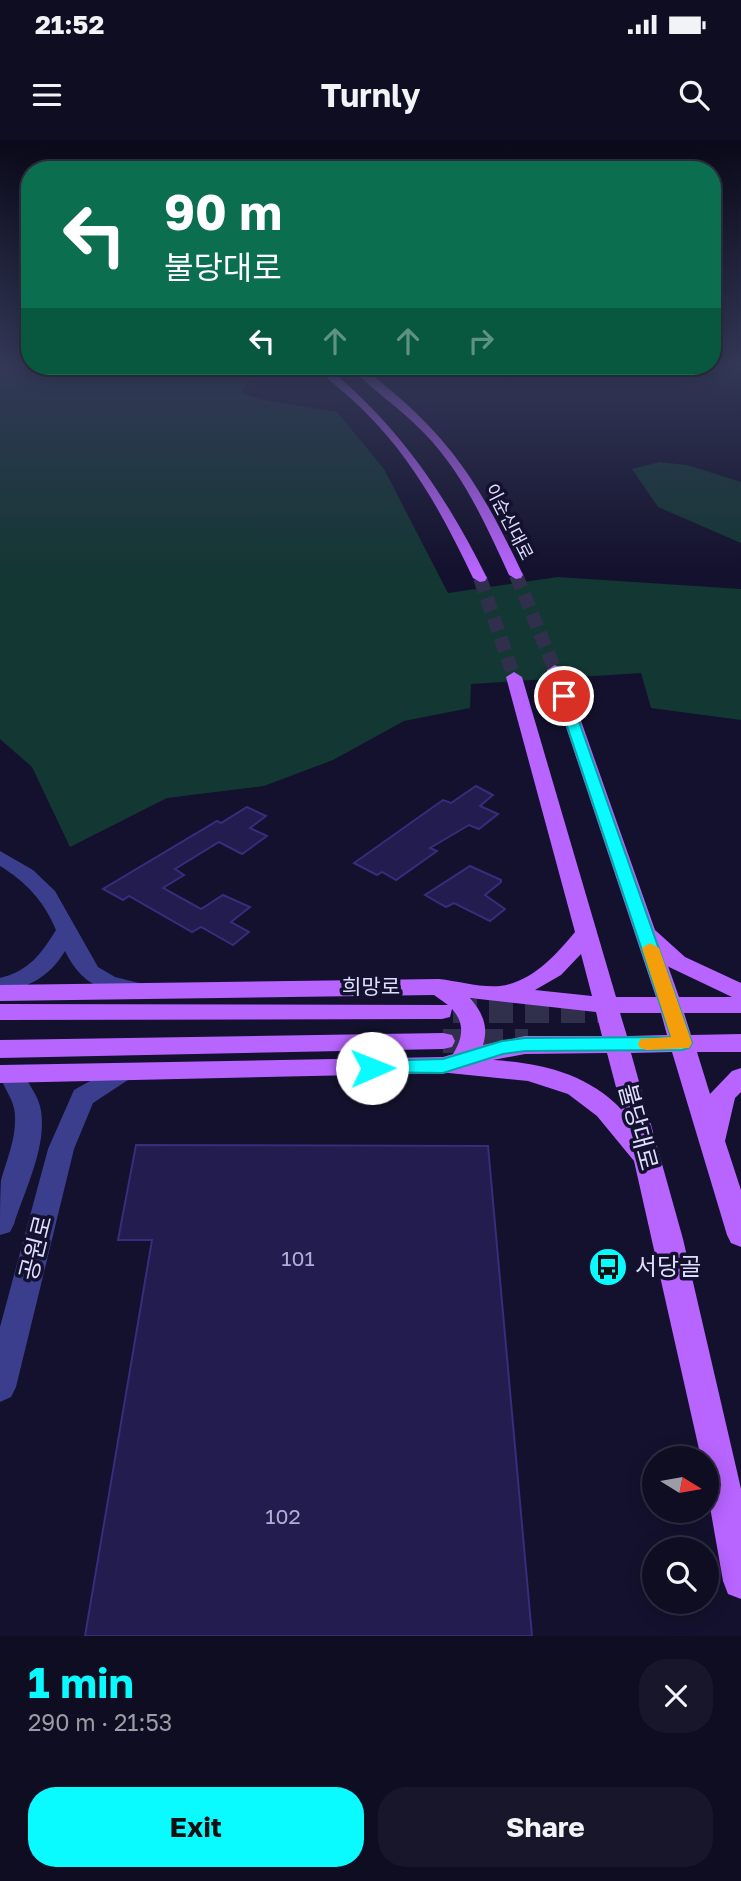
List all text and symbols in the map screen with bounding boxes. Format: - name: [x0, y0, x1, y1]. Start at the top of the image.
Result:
- text: 21:52: [35, 9, 104, 40]
- icon: menu: [28, 76, 66, 114]
- text: Turnly: [321, 76, 420, 114]
- icon: search: [675, 76, 713, 114]
- text: 90 m: [164, 182, 282, 241]
- icon: left: [49, 189, 140, 280]
- text: 불당대로: [164, 248, 282, 286]
- icon: left: [243, 322, 281, 360]
- icon: ahead: [316, 322, 354, 360]
- icon: ahead: [389, 322, 427, 360]
- icon: right: [462, 322, 500, 360]
- street label: 이순신대로: [481, 480, 538, 563]
- pin: [534, 666, 594, 726]
- icon: arrive: [545, 677, 583, 715]
- street label: 희망로: [342, 973, 400, 999]
- position arrow: [335, 1031, 409, 1105]
- street label: 불당대로: [614, 1080, 665, 1173]
- street label: 공원로: [12, 1212, 57, 1283]
- house number: 101: [281, 1245, 315, 1271]
- bus stop icon: 서당골: [587, 1246, 629, 1288]
- place label: 서당골: [635, 1251, 701, 1280]
- north arrow: [642, 1446, 719, 1522]
- map controls: [642, 1446, 719, 1614]
- house number: 102: [265, 1503, 301, 1529]
- button: search: [642, 1537, 719, 1614]
- text: 1 min: [28, 1657, 134, 1707]
- button: close: [639, 1659, 713, 1733]
- text: 290 m · 21:53: [28, 1708, 172, 1736]
- button: Exit: [28, 1787, 364, 1867]
- button: Share: [378, 1787, 713, 1867]

